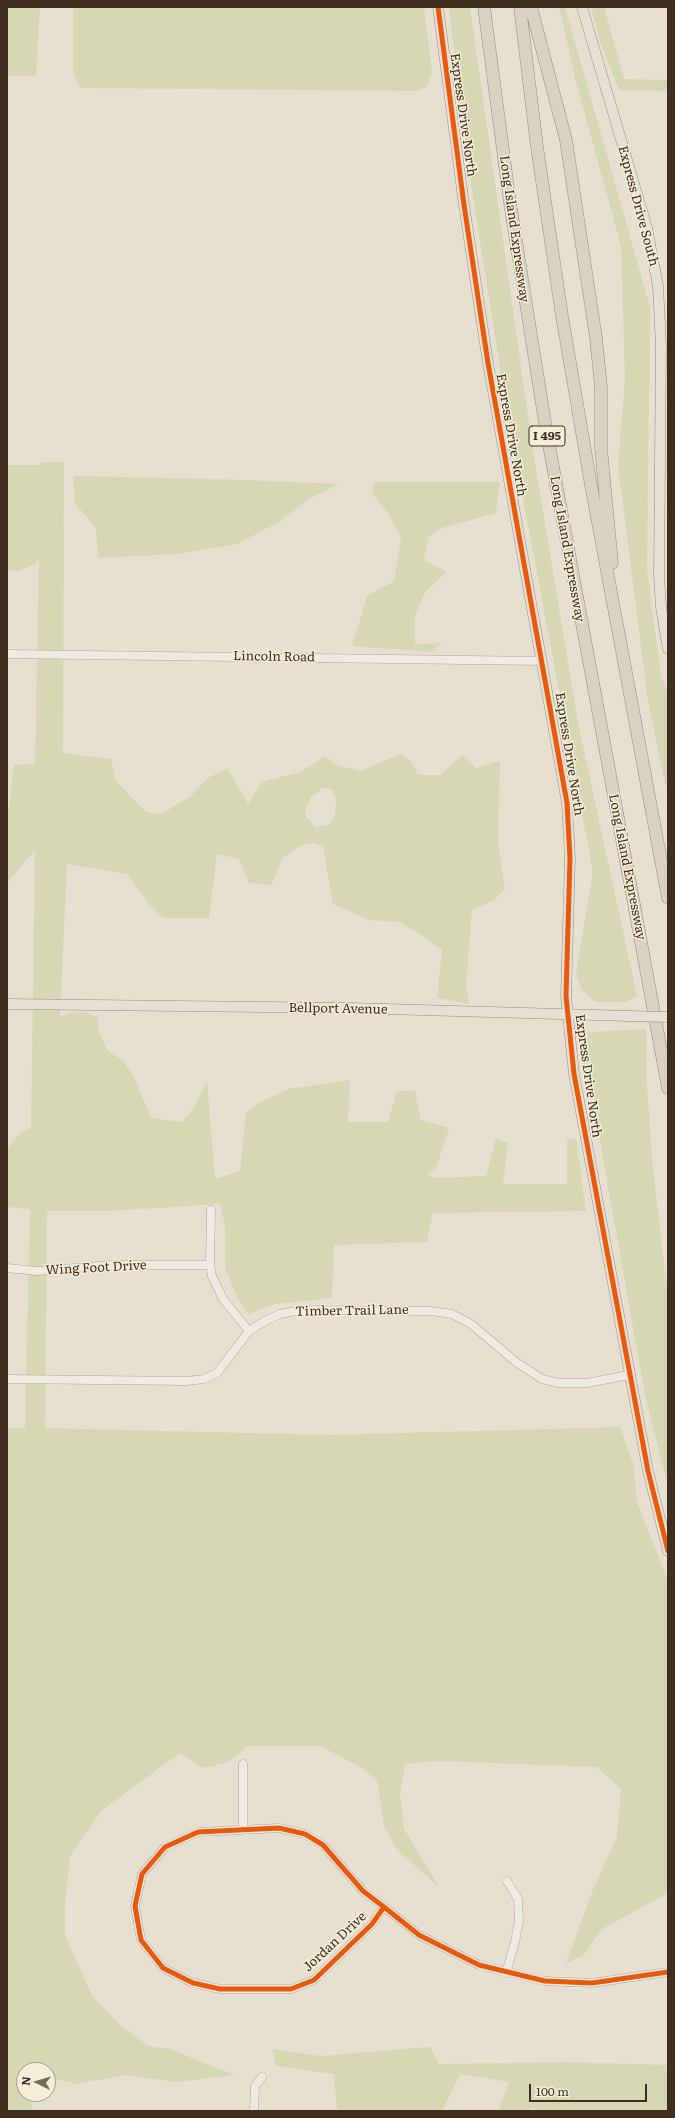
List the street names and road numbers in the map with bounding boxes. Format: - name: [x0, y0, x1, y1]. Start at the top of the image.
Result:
- street label: Express Drive North: [447, 52, 479, 178]
- street label: Express Drive South: [614, 144, 662, 268]
- street label: Long Island Expressway: [496, 154, 532, 304]
- street label: Express Drive North: [492, 372, 530, 498]
- road number: I 495: [529, 426, 565, 446]
- street label: Long Island Expressway: [546, 475, 588, 623]
- street label: Lincoln Road: [233, 648, 315, 666]
- street label: Express Drive North: [552, 691, 586, 817]
- street label: Long Island Expressway: [605, 793, 649, 941]
- street label: Bellport Avenue: [288, 1000, 388, 1018]
- street label: Express Drive North: [572, 1013, 604, 1139]
- street label: Wing Foot Drive: [45, 1258, 147, 1278]
- street label: Timber Trail Lane: [295, 1302, 409, 1320]
- street label: Jordan Drive: [300, 1909, 370, 1975]

